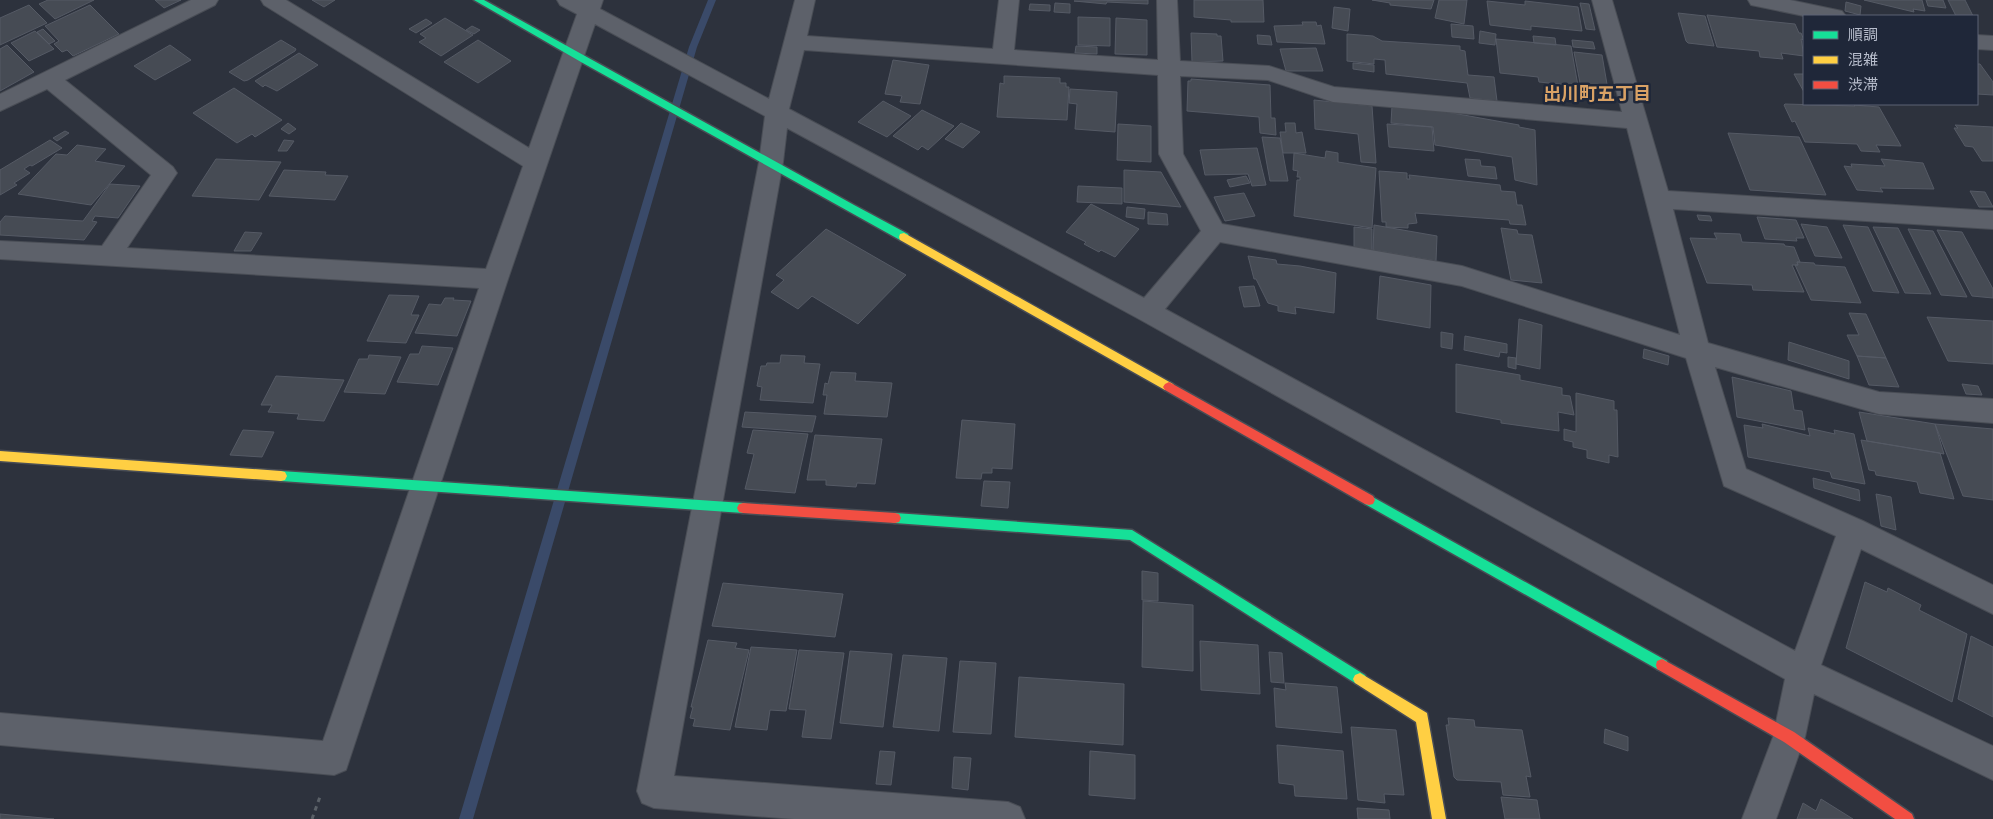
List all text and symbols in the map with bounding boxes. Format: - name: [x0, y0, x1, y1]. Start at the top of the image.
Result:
- legend: [1803, 15, 1978, 105]
- text: 順調: [1848, 24, 1878, 45]
- text: 混雑: [1848, 49, 1878, 70]
- text: 渋滞: [1848, 74, 1878, 95]
- district label: 出川町五丁目: [1543, 81, 1651, 105]

